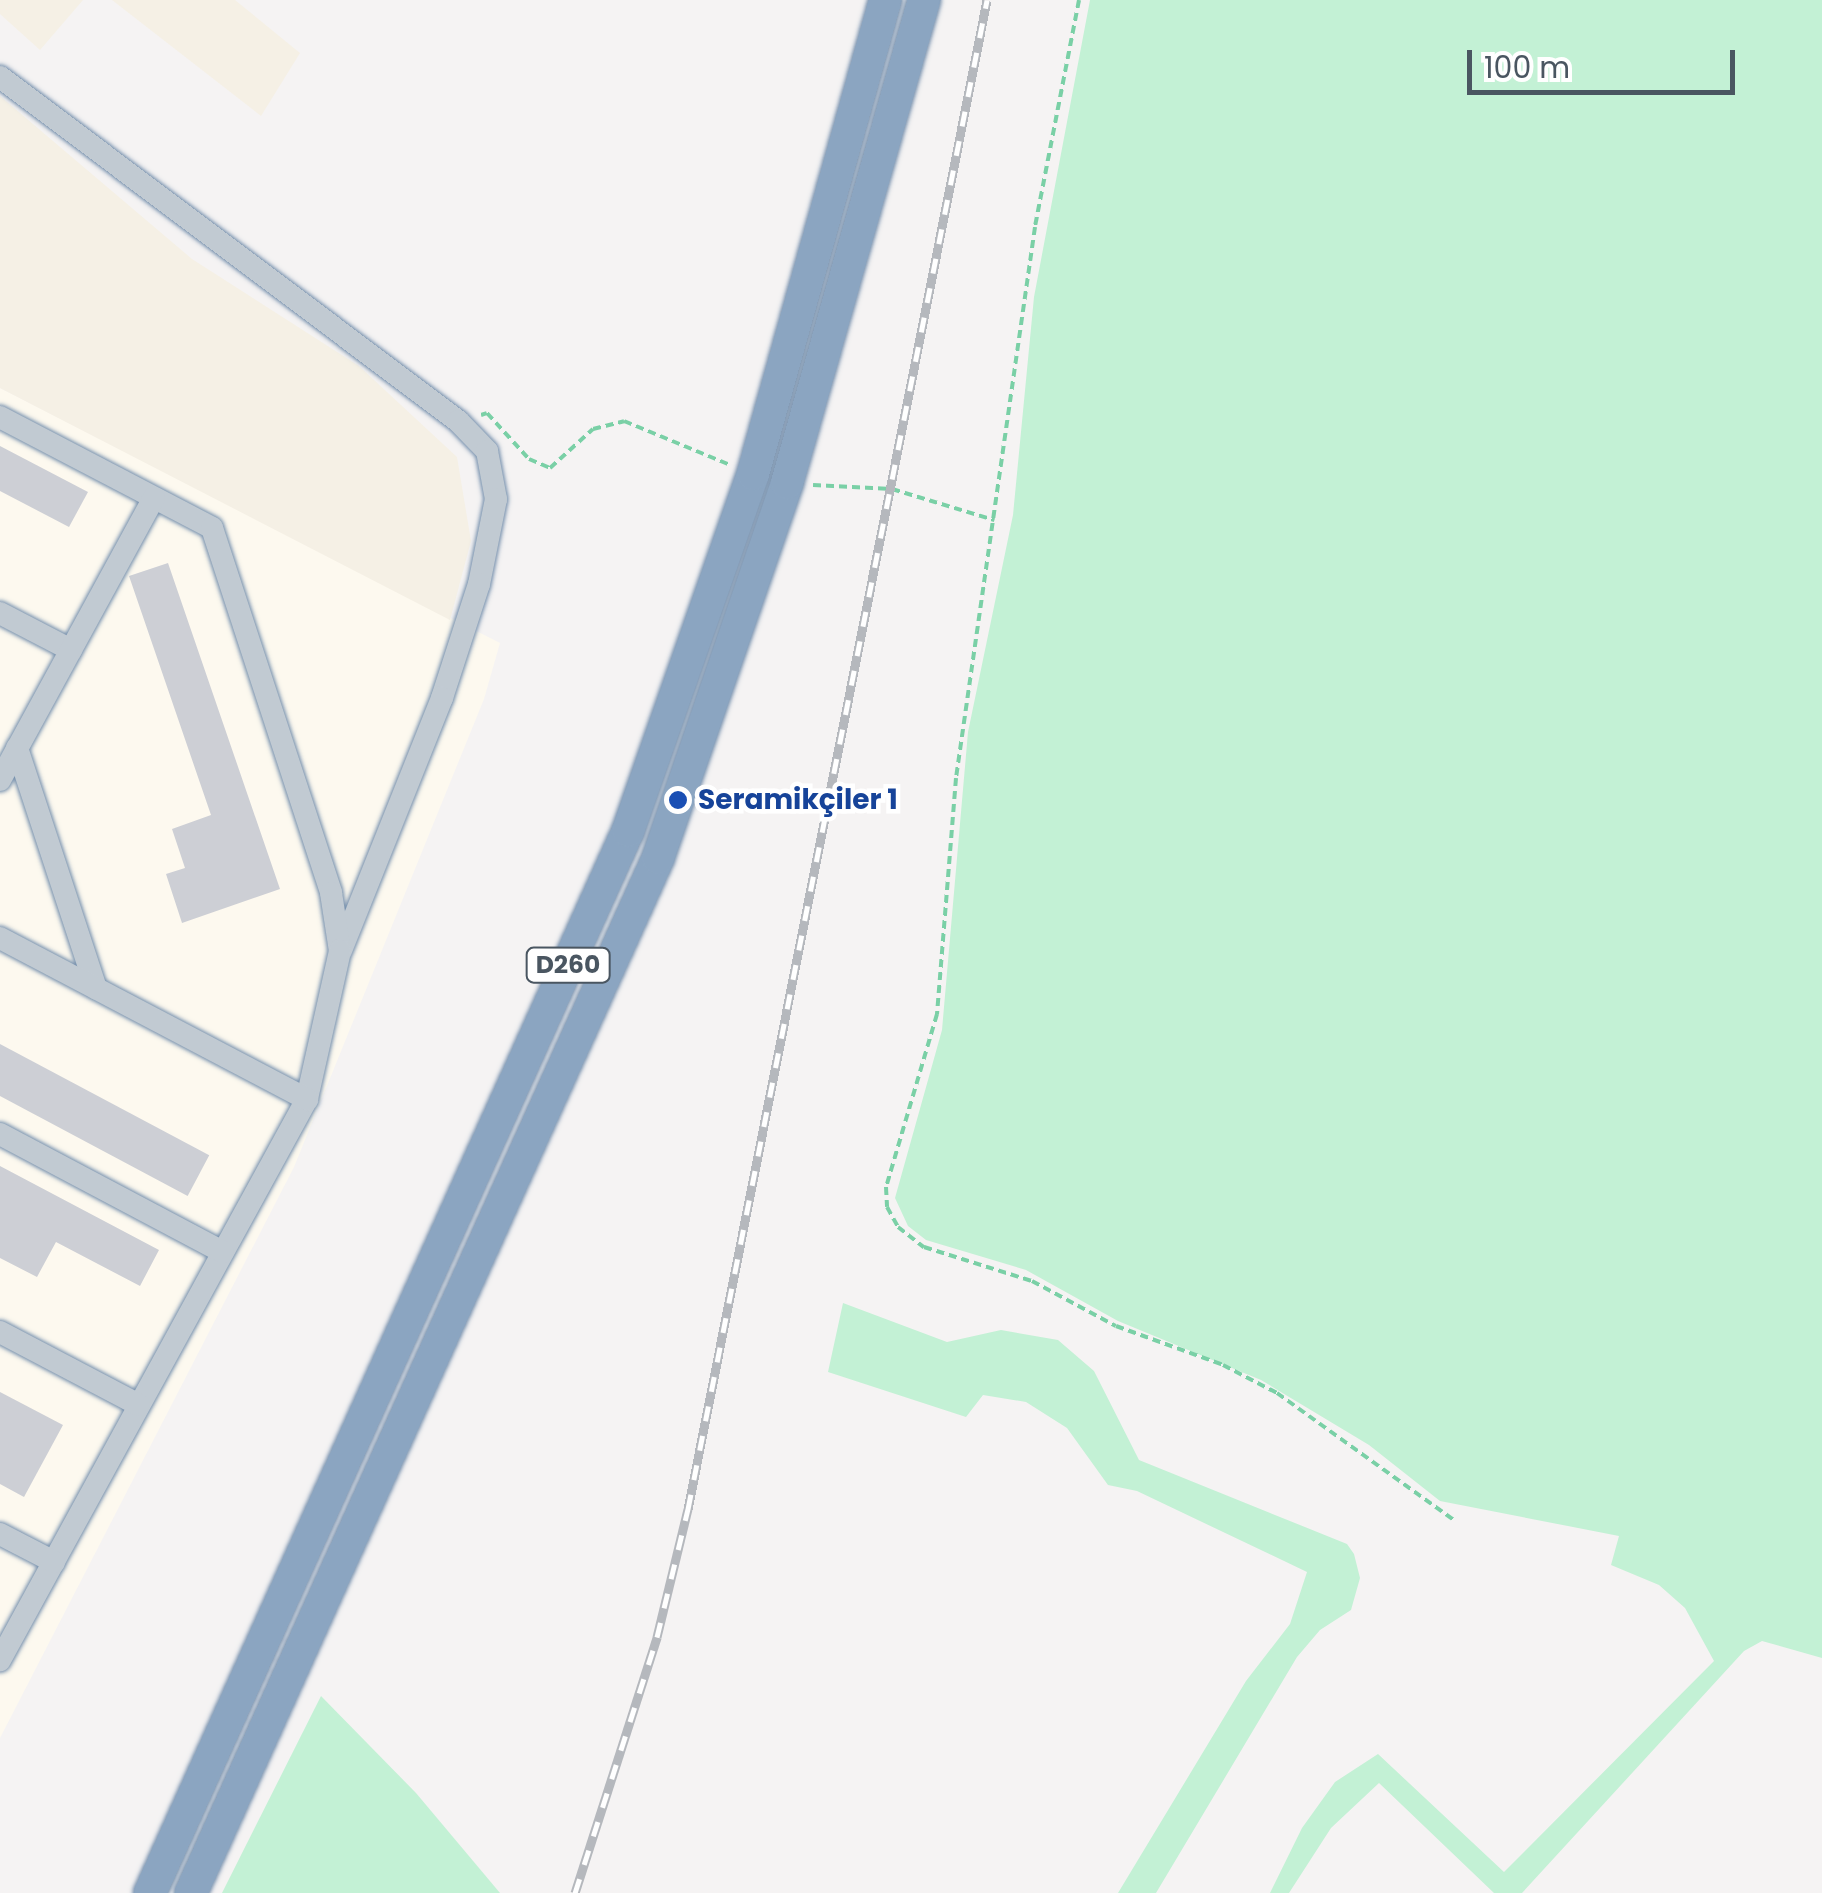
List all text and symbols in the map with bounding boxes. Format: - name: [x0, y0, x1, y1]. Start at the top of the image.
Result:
- scale bar: [1472, 30, 1740, 92]
- text: 100 m: [1484, 46, 1570, 89]
- place label: Seramikçiler 1: [698, 783, 898, 817]
- marker: Seramikçiler 1: [667, 789, 689, 811]
- road number: D260: [526, 945, 610, 985]

